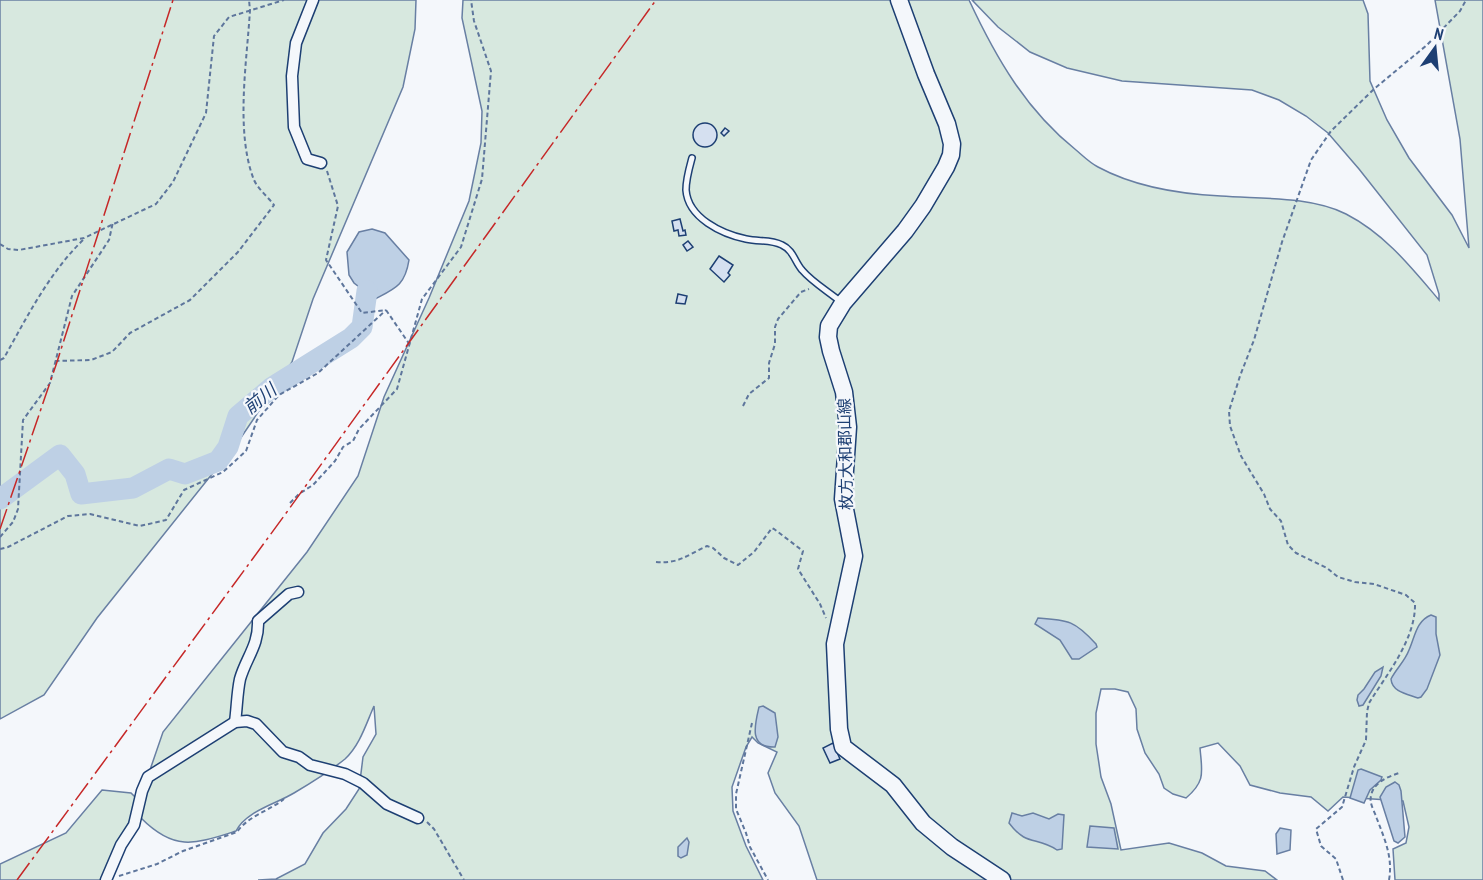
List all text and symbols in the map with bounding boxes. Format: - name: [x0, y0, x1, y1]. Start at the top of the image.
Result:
- north arrow: [1405, 18, 1465, 78]
- text: N: [1432, 23, 1446, 44]
- water label: 前川: [238, 377, 282, 419]
- street label: 枚方大和郡山線: [834, 398, 856, 510]

